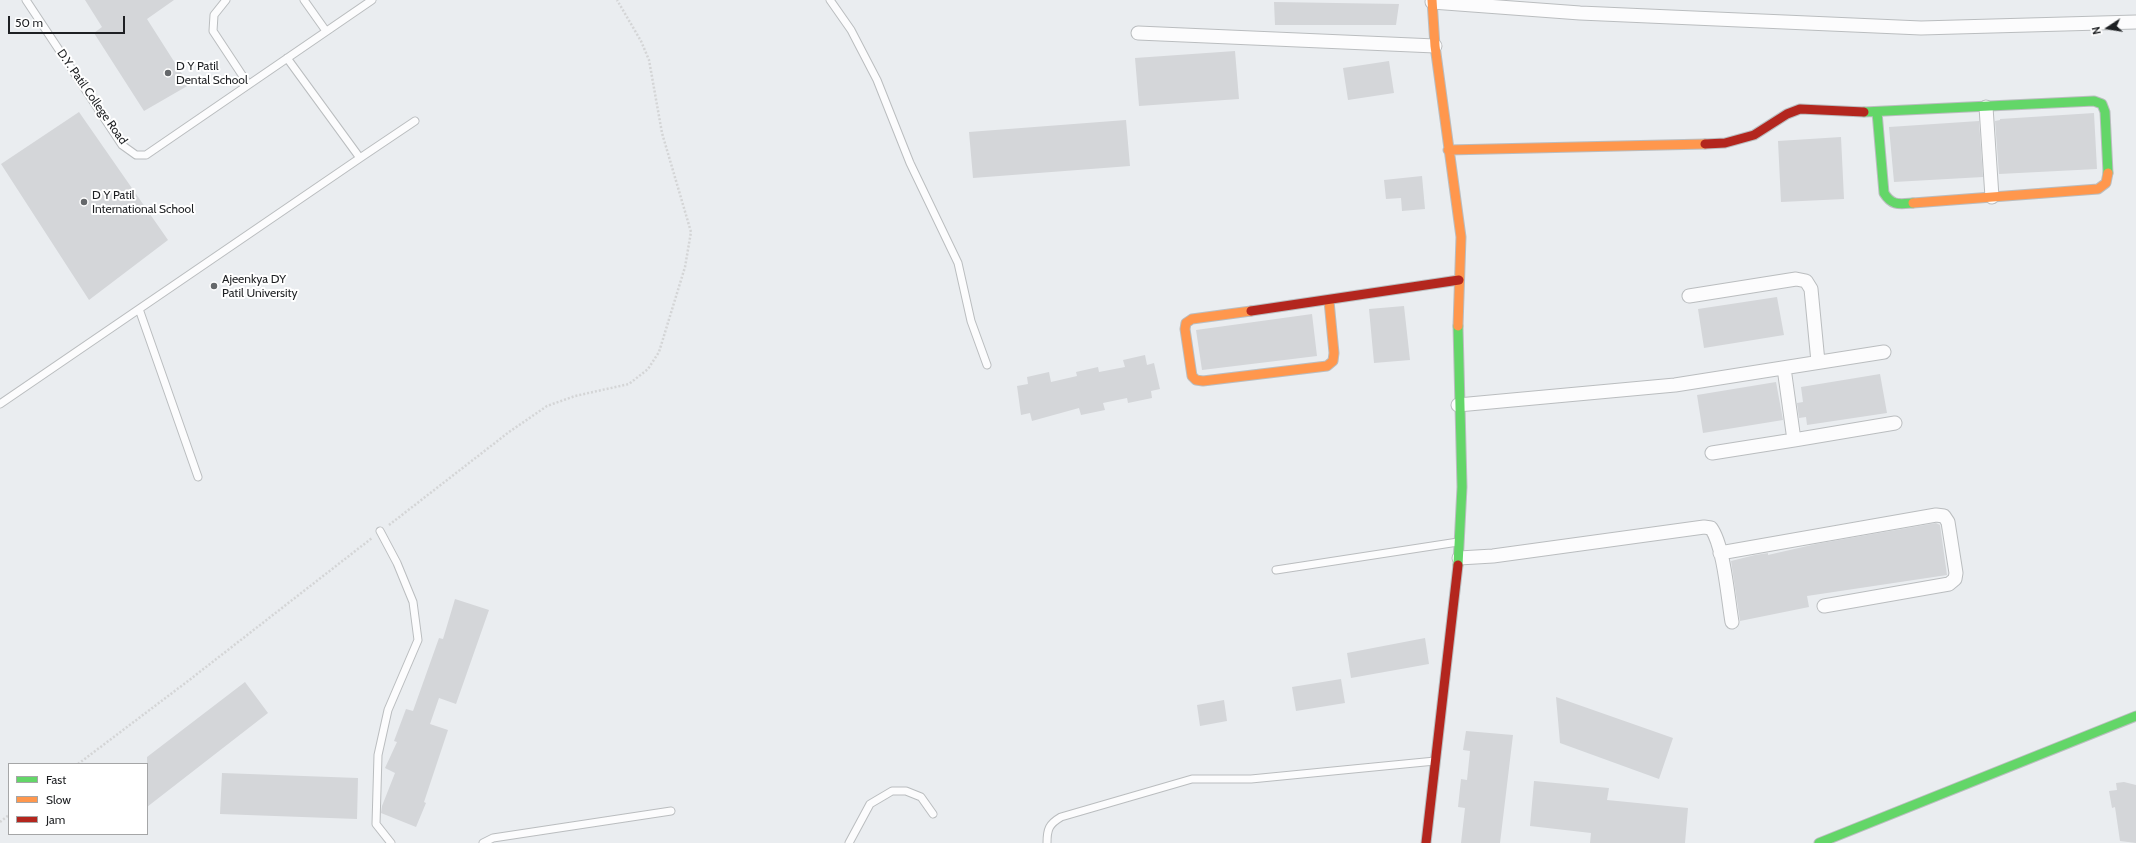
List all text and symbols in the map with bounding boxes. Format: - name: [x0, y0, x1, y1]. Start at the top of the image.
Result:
- scale bar: [10, 8, 127, 34]
- north arrow: [2088, 8, 2128, 48]
- text: 50 m: [15, 15, 43, 30]
- text: N: [2089, 25, 2104, 36]
- street label: D.Y. Patil College Road: [54, 47, 130, 147]
- place label: D Y Patil Dental School: [176, 59, 248, 87]
- marker: D Y Patil Dental School: [163, 68, 173, 78]
- place label: D Y Patil International School: [92, 188, 194, 216]
- marker: D Y Patil International School: [79, 197, 89, 207]
- place label: Ajeenkya DY Patil University: [222, 272, 298, 300]
- marker: Ajeenkya DY Patil University: [209, 281, 219, 291]
- legend: [8, 763, 148, 835]
- text: Fast: [46, 772, 66, 787]
- text: Slow: [46, 792, 71, 807]
- text: Jam: [46, 812, 65, 827]

